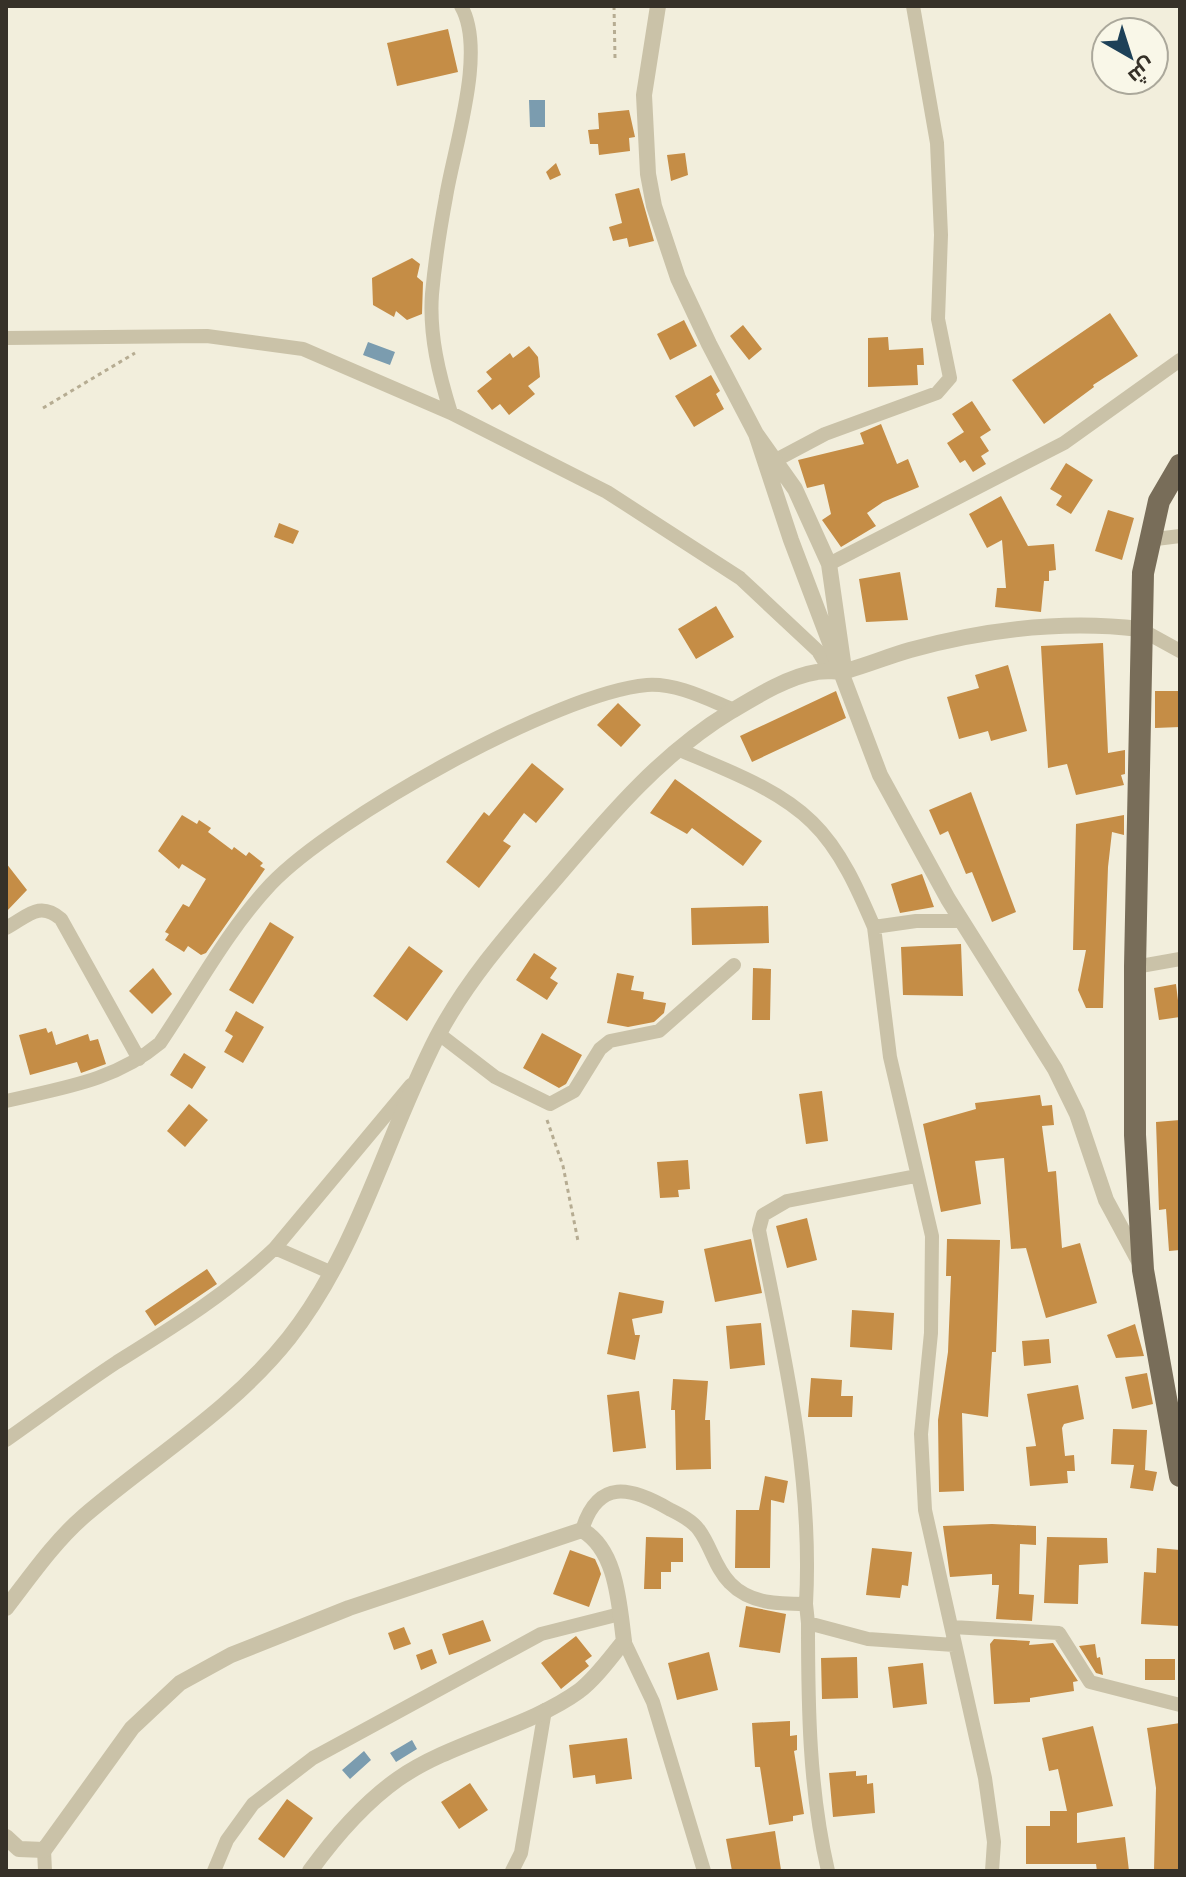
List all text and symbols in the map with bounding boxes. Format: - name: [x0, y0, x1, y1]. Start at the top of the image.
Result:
- north arrow: [1090, 16, 1170, 96]
- text: ش: [1123, 52, 1162, 91]

